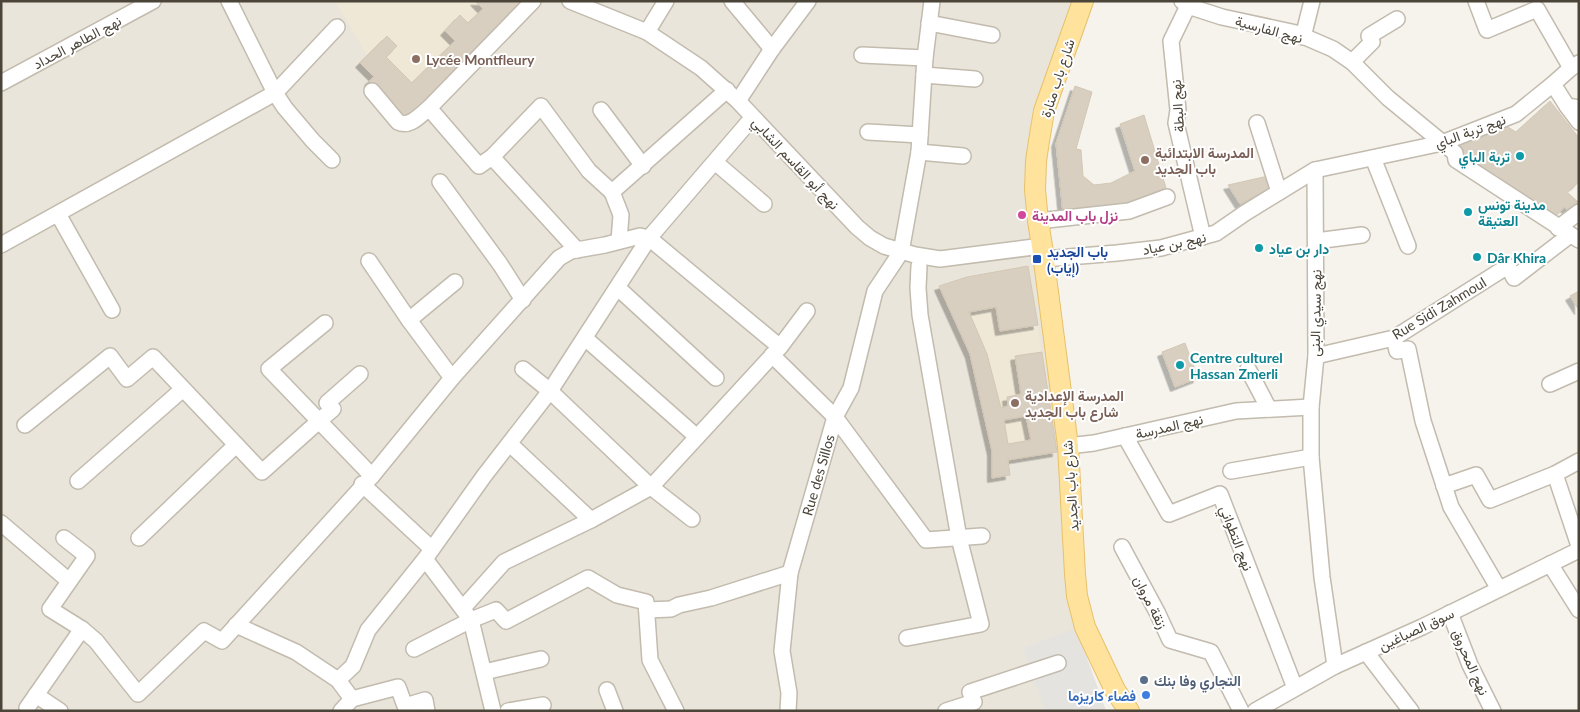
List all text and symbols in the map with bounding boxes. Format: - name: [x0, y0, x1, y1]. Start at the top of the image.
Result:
- street label: نهج الطاهر الحداد: [30, 12, 125, 75]
- street label: نهج الفارسية: [1233, 12, 1305, 49]
- street label: شارع باب منارة: [1036, 37, 1081, 120]
- place label: Lycée Montfleury: [426, 51, 535, 68]
- marker: Lycée Montfleury: [410, 53, 422, 65]
- street label: نهج البطة: [1167, 79, 1190, 133]
- street label: نهج تربة الباي: [1432, 110, 1509, 155]
- street label: نهج أبو القاسم الشابي: [746, 113, 843, 215]
- place label: المدرسة الابتدائية باب الجديد: [1155, 144, 1254, 178]
- place label: تربة الباي: [1459, 148, 1511, 169]
- marker: تربة الباي: [1514, 150, 1526, 162]
- marker: المدرسة الابتدائية باب الجديد: [1139, 154, 1151, 166]
- place label: مدينة تونس العتيقة: [1478, 196, 1546, 230]
- marker: مدينة تونس العتيقة: [1462, 206, 1474, 218]
- place label: نزل باب المدينة: [1032, 207, 1118, 225]
- marker: نزل باب المدينة: [1016, 209, 1028, 221]
- street label: نهج بن عياد: [1141, 228, 1208, 261]
- place label: دار بن عياد: [1269, 240, 1329, 258]
- marker: دار بن عياد: [1253, 242, 1265, 254]
- place label: باب الجديد (إياب): [1047, 243, 1108, 278]
- place label: Dâr Khira: [1487, 249, 1546, 266]
- marker: Dâr Khira: [1471, 251, 1483, 263]
- marker: باب الجديد (إياب): [1031, 253, 1043, 265]
- street label: نهج سيدي البنى: [1306, 269, 1328, 357]
- street label: Rue Sidi Zahmoul: [1389, 273, 1489, 343]
- place label: Centre culturel Hassan Zmerli: [1190, 349, 1283, 382]
- marker: Centre culturel Hassan Zmerli: [1174, 359, 1186, 371]
- place label: المدرسة الإعدادية شارع باب الجديد: [1025, 387, 1124, 422]
- marker: المدرسة الإعدادية شارع باب الجديد: [1009, 397, 1021, 409]
- street label: نهج المدرسة: [1134, 410, 1205, 445]
- street label: Rue des Sillos: [798, 432, 838, 518]
- street label: شارع باب الجديد: [1058, 440, 1085, 532]
- street label: نهج التطواني: [1213, 503, 1257, 574]
- street label: زنقة مروان: [1130, 573, 1172, 632]
- street label: سوق الصباغين: [1376, 604, 1457, 655]
- street label: نهج المحروق: [1446, 626, 1493, 699]
- place label: التجاري وفا بنك: [1154, 672, 1241, 693]
- marker: التجاري وفا بنك: [1138, 674, 1150, 686]
- place label: فضاء كاريزما: [1068, 687, 1136, 705]
- marker: فضاء كاريزما: [1140, 689, 1152, 701]

